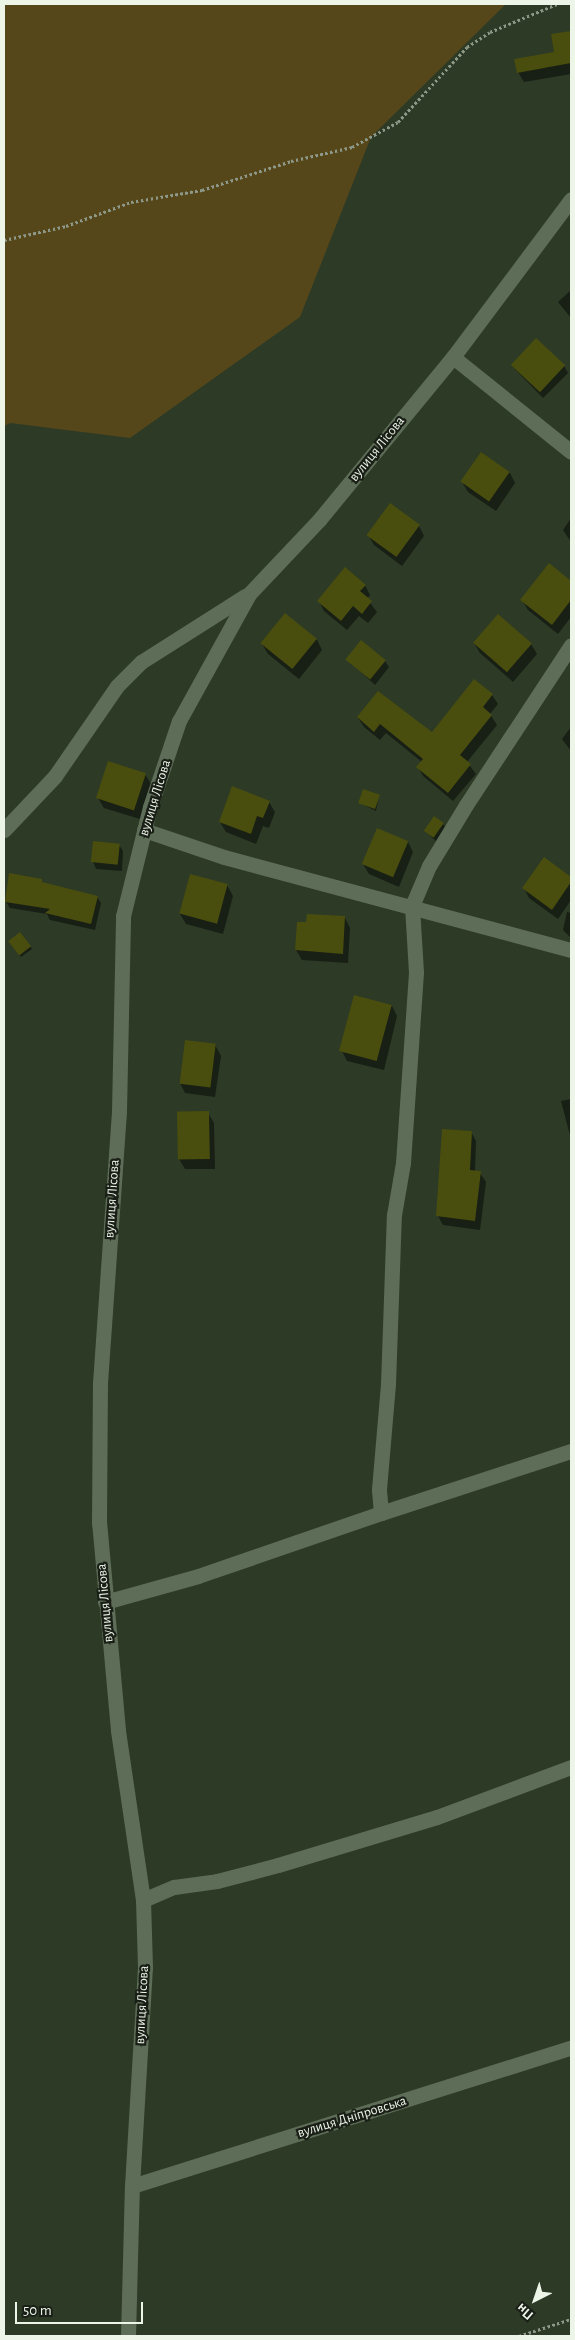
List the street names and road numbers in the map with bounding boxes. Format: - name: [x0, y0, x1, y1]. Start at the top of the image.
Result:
- street label: вулиця Лісова: [346, 413, 408, 485]
- street label: вулиця Лісова: [135, 758, 175, 838]
- street label: вулиця Лісова: [101, 1159, 123, 1239]
- street label: вулиця Лісова: [93, 1563, 117, 1643]
- street label: вулиця Лісова: [132, 1965, 152, 2045]
- street label: вулиця Дніпровська: [295, 2092, 409, 2142]

